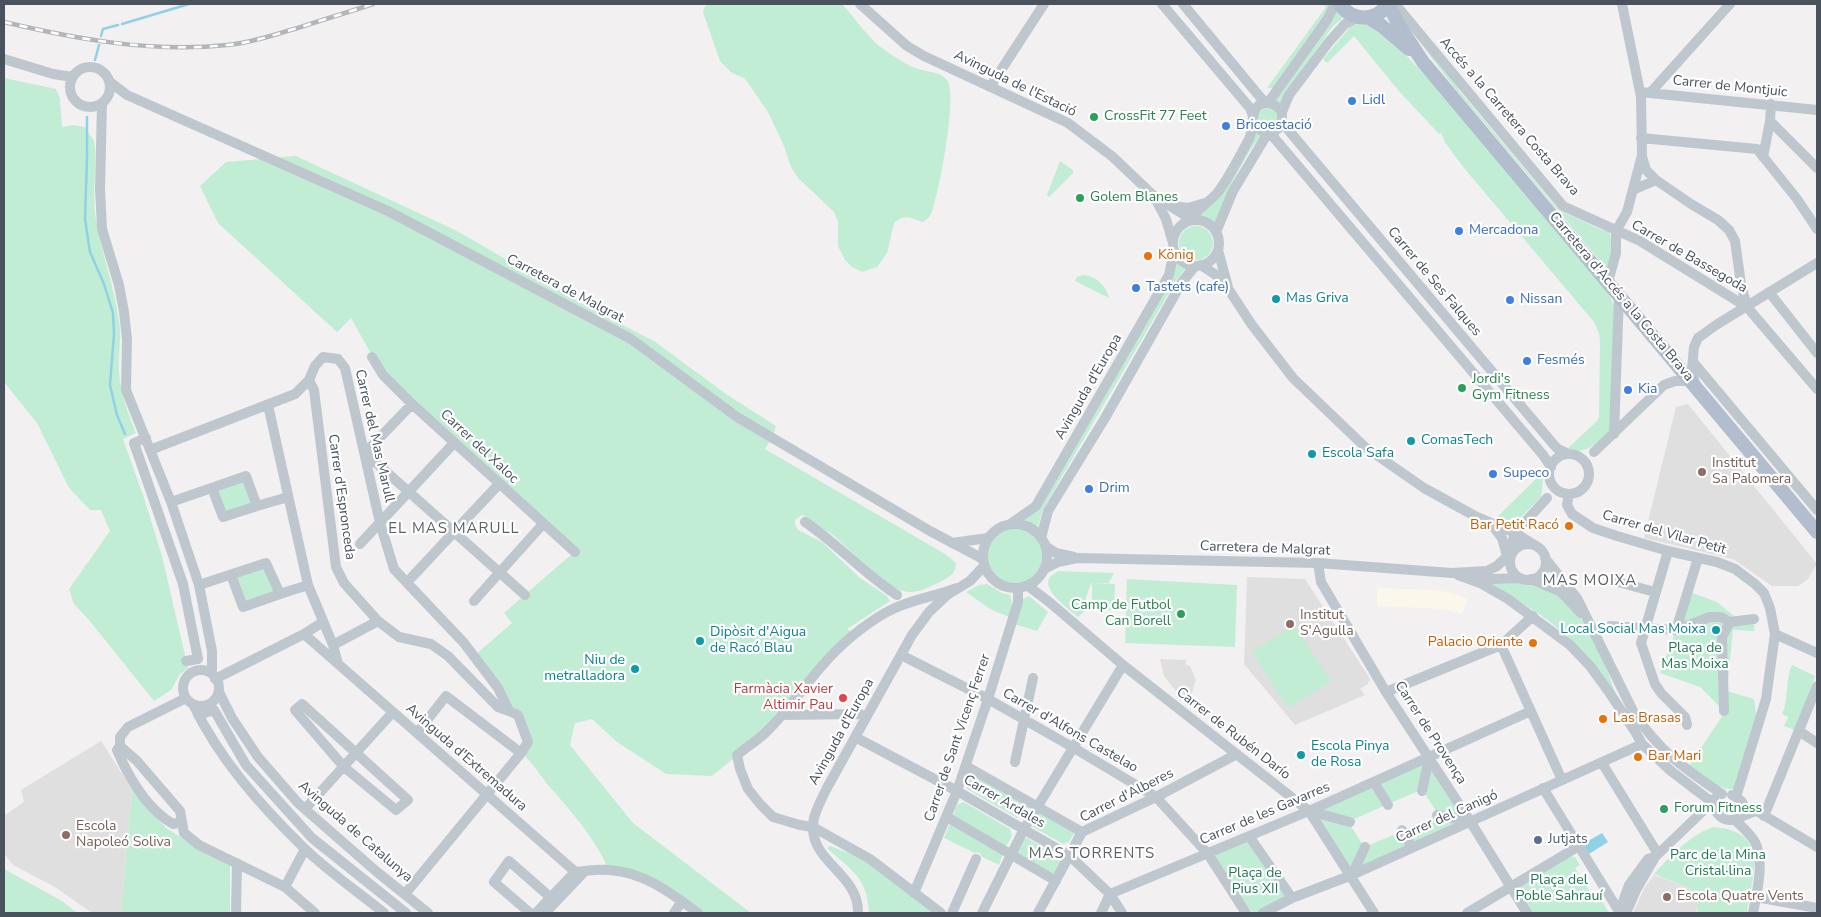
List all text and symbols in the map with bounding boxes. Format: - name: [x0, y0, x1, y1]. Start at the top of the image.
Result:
- street label: Accés a la Carretera Costa Brava: [1436, 34, 1582, 200]
- street label: Avinguda de l'Estació: [951, 47, 1079, 121]
- street label: Carrer de Montjuic: [1672, 73, 1788, 101]
- place label: Lidl: [1362, 93, 1385, 109]
- marker: Lidl: [1346, 95, 1358, 107]
- place label: CrossFit 77 Feet: [1104, 109, 1207, 125]
- marker: CrossFit 77 Feet: [1088, 111, 1100, 123]
- place label: Bricoestació: [1236, 118, 1312, 134]
- marker: Bricoestació: [1220, 120, 1232, 132]
- place label: Golem Blanes: [1090, 190, 1178, 206]
- marker: Golem Blanes: [1074, 192, 1086, 204]
- street label: Carretera d'Accés a la Costa Brava: [1545, 209, 1697, 385]
- street label: Carrer de Bassegoda: [1628, 217, 1750, 297]
- place label: Mercadona: [1469, 223, 1539, 239]
- street label: Carrer de Ses Falques: [1383, 224, 1485, 340]
- marker: Mercadona: [1453, 225, 1465, 237]
- place label: König: [1158, 248, 1194, 264]
- marker: König: [1142, 250, 1154, 262]
- street label: Carretera de Malgrat: [504, 251, 626, 327]
- place label: Tastets (cafe): [1146, 280, 1229, 296]
- marker: Tastets (cafe): [1130, 282, 1142, 294]
- place label: Mas Griva: [1286, 291, 1349, 307]
- place label: Nissan: [1520, 292, 1562, 308]
- marker: Mas Griva: [1270, 293, 1282, 305]
- marker: Nissan: [1504, 294, 1516, 306]
- street label: Avinguda d'Europa: [1052, 331, 1126, 443]
- place label: Fesmés: [1537, 353, 1585, 369]
- marker: Fesmés: [1521, 355, 1533, 367]
- street label: Carrer del Mas Marull: [350, 368, 398, 504]
- place label: Jordi's Gym Fitness: [1472, 372, 1550, 404]
- marker: Jordi's Gym Fitness: [1456, 382, 1468, 394]
- place label: Kia: [1638, 382, 1657, 398]
- marker: Kia: [1622, 384, 1634, 396]
- street label: Carrer del Xaloc: [436, 406, 522, 488]
- street label: Carrer d'Espronceda: [324, 433, 358, 561]
- place label: ComasTech: [1421, 433, 1493, 449]
- marker: ComasTech: [1405, 435, 1417, 447]
- place label: Escola Safa: [1322, 446, 1394, 462]
- marker: Escola Safa: [1306, 448, 1318, 460]
- place label: Institut Sa Palomera: [1712, 456, 1791, 488]
- place label: Supeco: [1503, 466, 1549, 482]
- marker: Institut Sa Palomera: [1696, 466, 1708, 478]
- marker: Supeco: [1487, 468, 1499, 480]
- place label: Drim: [1099, 481, 1130, 497]
- marker: Drim: [1083, 483, 1095, 495]
- street label: Carrer del Vilar Petit: [1600, 507, 1728, 559]
- place label: Bar Petit Racó: [1470, 518, 1559, 534]
- district label: EL MAS MARULL: [387, 520, 521, 538]
- marker: Bar Petit Racó: [1563, 520, 1575, 532]
- street label: Carretera de Malgrat: [1200, 538, 1330, 560]
- district label: MAS MOIXA: [1542, 572, 1638, 590]
- place label: Camp de Futbol Can Borell: [1071, 598, 1171, 630]
- marker: Camp de Futbol Can Borell: [1175, 608, 1187, 620]
- place label: Institut S'Agulla: [1300, 608, 1354, 640]
- marker: Institut S'Agulla: [1284, 618, 1296, 630]
- place label: Local Social Mas Moixa: [1560, 622, 1706, 638]
- marker: Local Social Mas Moixa: [1710, 624, 1722, 636]
- place label: Dipòsit d'Aigua de Racó Blau: [710, 625, 806, 658]
- marker: Dipòsit d'Aigua de Racó Blau: [694, 635, 706, 647]
- place label: Palacio Oriente: [1428, 635, 1523, 651]
- marker: Palacio Oriente: [1527, 637, 1539, 649]
- park label: Plaça de Mas Moixa: [1661, 641, 1729, 674]
- street label: Carrer de Sant Vicenç Ferrer: [921, 652, 995, 824]
- place label: Niu de metralladora: [544, 653, 625, 686]
- marker: Niu de metralladora: [629, 663, 641, 675]
- street label: Avinguda d'Europa: [806, 676, 878, 788]
- street label: Carrer de Provença: [1390, 678, 1470, 788]
- place label: Farmàcia Xavier Altimir Pau: [734, 682, 833, 714]
- street label: Carrer de Rubén Darío: [1173, 684, 1293, 784]
- street label: Carrer d'Alfons Castelao: [999, 685, 1141, 777]
- marker: Farmàcia Xavier Altimir Pau: [837, 692, 849, 704]
- street label: Avinguda d'Extremadura: [402, 701, 530, 815]
- place label: Las Brasas: [1613, 711, 1681, 727]
- marker: Las Brasas: [1597, 713, 1609, 725]
- place label: Escola Pinya de Rosa: [1311, 739, 1390, 772]
- marker: Escola Pinya de Rosa: [1295, 749, 1307, 761]
- place label: Bar Mari: [1648, 749, 1701, 765]
- marker: Bar Mari: [1632, 751, 1644, 763]
- street label: Carrer d'Alberes: [1077, 765, 1177, 827]
- street label: Carrer Ardales: [960, 772, 1048, 832]
- street label: Avinguda de Catalunya: [294, 778, 416, 886]
- street label: Carrer de les Gavarres: [1197, 779, 1333, 849]
- street label: Carrer del Canigó: [1393, 787, 1501, 847]
- place label: Forum Fitness: [1674, 801, 1762, 817]
- marker: Forum Fitness: [1658, 803, 1670, 815]
- place label: Escola Napoleó Soliva: [76, 819, 171, 852]
- marker: Escola Napoleó Soliva: [60, 829, 72, 841]
- place label: Jutjats: [1548, 832, 1588, 848]
- marker: Jutjats: [1532, 834, 1544, 846]
- district label: MAS TORRENTS: [1027, 845, 1157, 863]
- park label: Parc de la Mina Cristal·lina: [1670, 848, 1766, 880]
- park label: Plaça de Pius XII: [1228, 866, 1282, 899]
- park label: Plaça del Poble Sahrauí: [1515, 873, 1603, 906]
- place label: Escola Quatre Vents: [1677, 889, 1804, 905]
- marker: Escola Quatre Vents: [1661, 891, 1673, 903]

